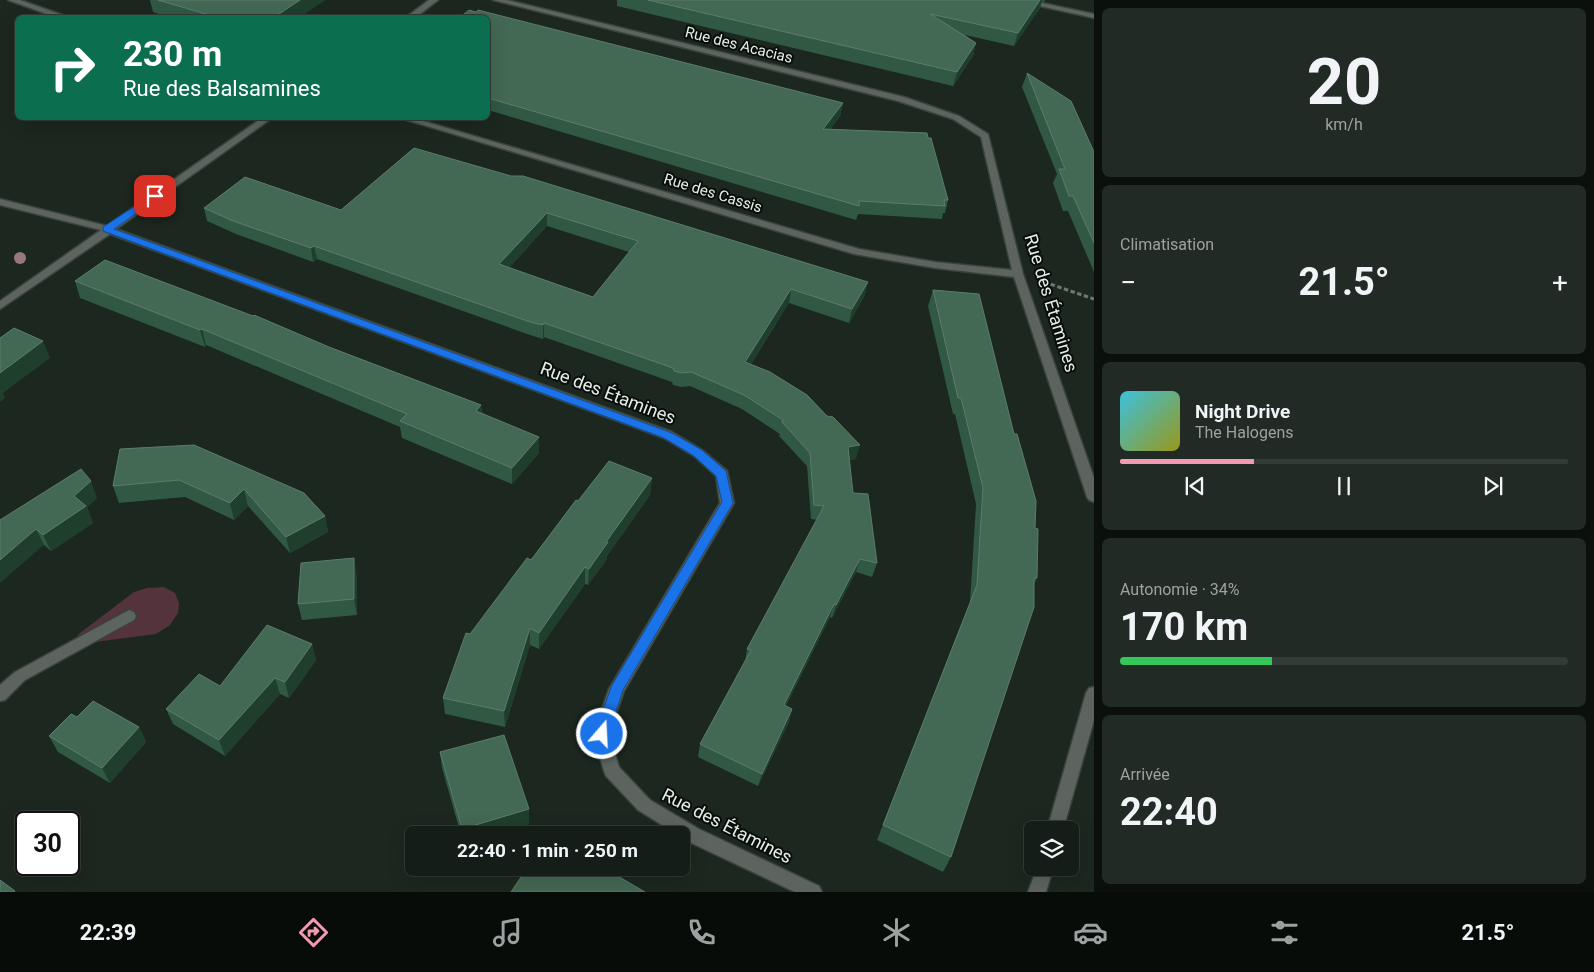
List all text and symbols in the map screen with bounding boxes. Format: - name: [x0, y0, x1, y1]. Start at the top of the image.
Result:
- street label: Rue des Acacias: [683, 23, 795, 67]
- text: 230 m: [123, 34, 222, 75]
- icon: right: [40, 35, 105, 100]
- text: 20: [1307, 44, 1381, 120]
- text: Rue des Balsamines: [123, 76, 321, 101]
- text: km/h: [1325, 115, 1363, 134]
- street label: Rue des Cassis: [662, 170, 764, 216]
- pin: [134, 175, 176, 217]
- icon: arrive: [141, 182, 169, 210]
- street label: Rue des Étamines: [1020, 231, 1082, 374]
- text: Climatisation: [1120, 235, 1214, 254]
- text: 21.5°: [1298, 260, 1390, 304]
- text: −: [1120, 266, 1136, 299]
- text: +: [1552, 266, 1568, 299]
- street label: Rue des Étamines: [538, 357, 679, 428]
- text: Night Drive: [1195, 400, 1290, 423]
- text: The Halogens: [1195, 423, 1294, 442]
- icon: previous: [1181, 472, 1209, 500]
- icon: pause: [1330, 472, 1358, 500]
- icon: next: [1479, 472, 1507, 500]
- text: Autonomie · 34%: [1120, 580, 1240, 599]
- text: 170 km: [1120, 605, 1248, 649]
- position arrow: [575, 707, 627, 759]
- text: Arrivée: [1120, 765, 1170, 784]
- street label: Rue des Étamines: [659, 784, 796, 867]
- text: 22:40: [1120, 790, 1218, 834]
- speed limit sign: 30: [15, 811, 80, 876]
- map controls: [1024, 821, 1079, 876]
- button: layers: [1024, 821, 1079, 876]
- text: 22:40 · 1 min · 250 m: [457, 839, 638, 862]
- icon: directions: [296, 915, 331, 950]
- icon: music: [490, 915, 525, 950]
- icon: phone: [684, 915, 719, 950]
- icon: climate: [879, 915, 914, 950]
- icon: car: [1073, 915, 1108, 950]
- icon: filters: [1267, 915, 1302, 950]
- text: 22:39: [80, 920, 136, 945]
- text: 21.5°: [1461, 920, 1514, 945]

